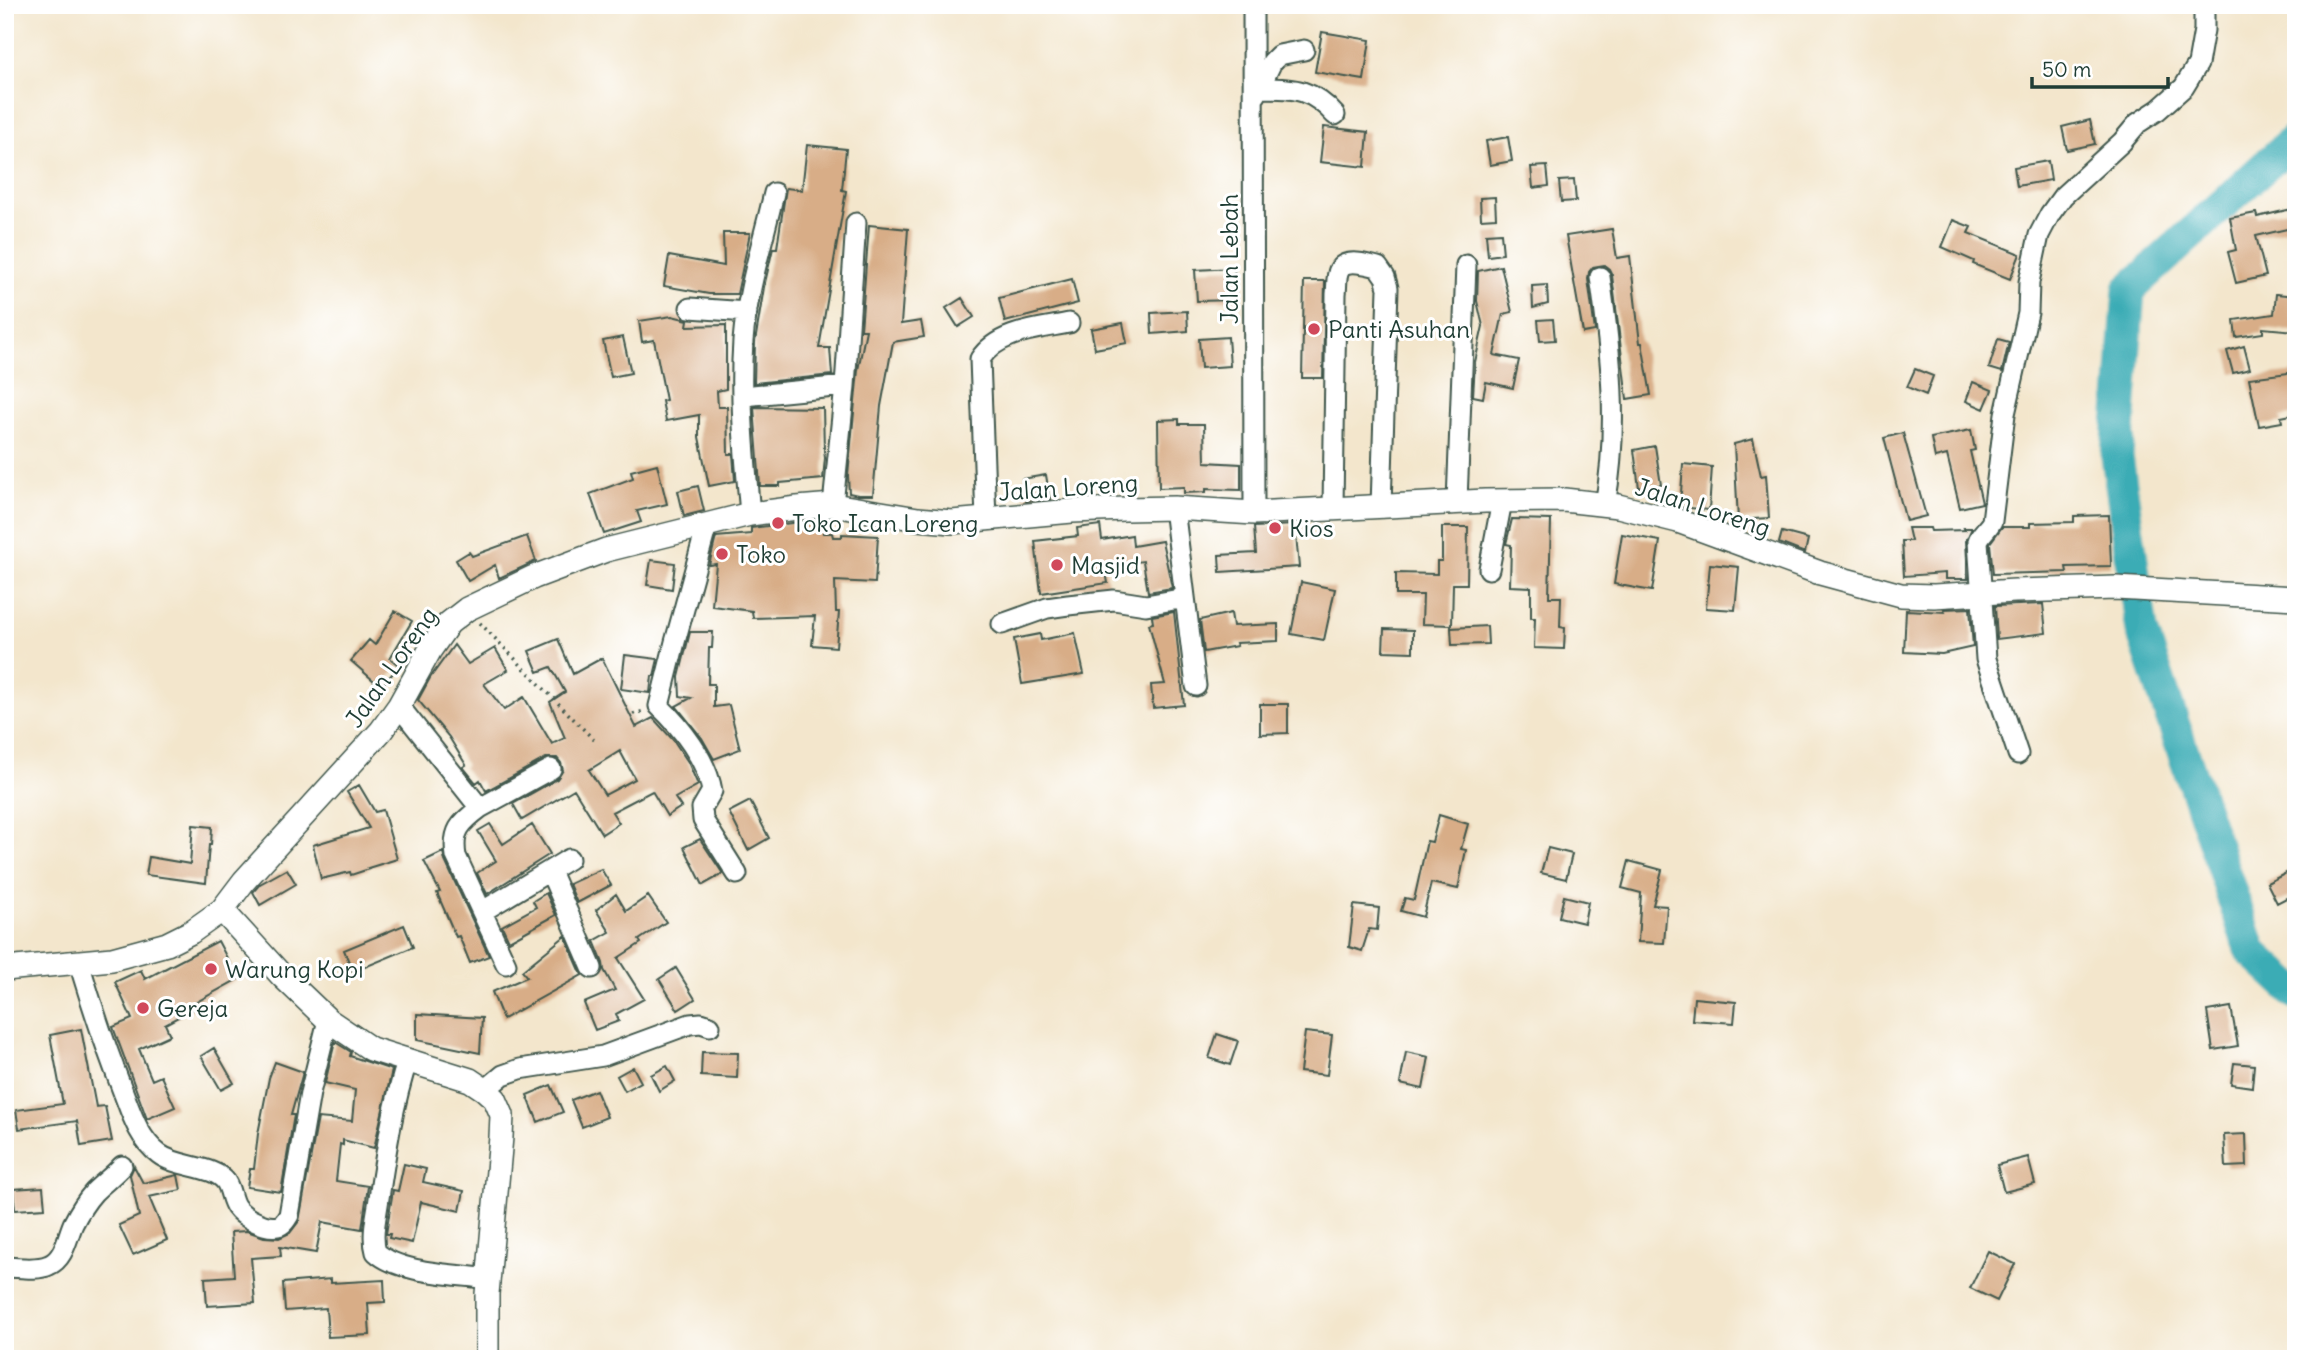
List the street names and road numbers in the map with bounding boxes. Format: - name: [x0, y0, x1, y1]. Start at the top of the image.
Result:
- street label: Jalan Lebah: [1214, 194, 1244, 324]
- street label: Jalan Loreng: [997, 467, 1139, 507]
- street label: Jalan Loreng: [1632, 471, 1774, 543]
- street label: Jalan Loreng: [339, 601, 443, 733]

